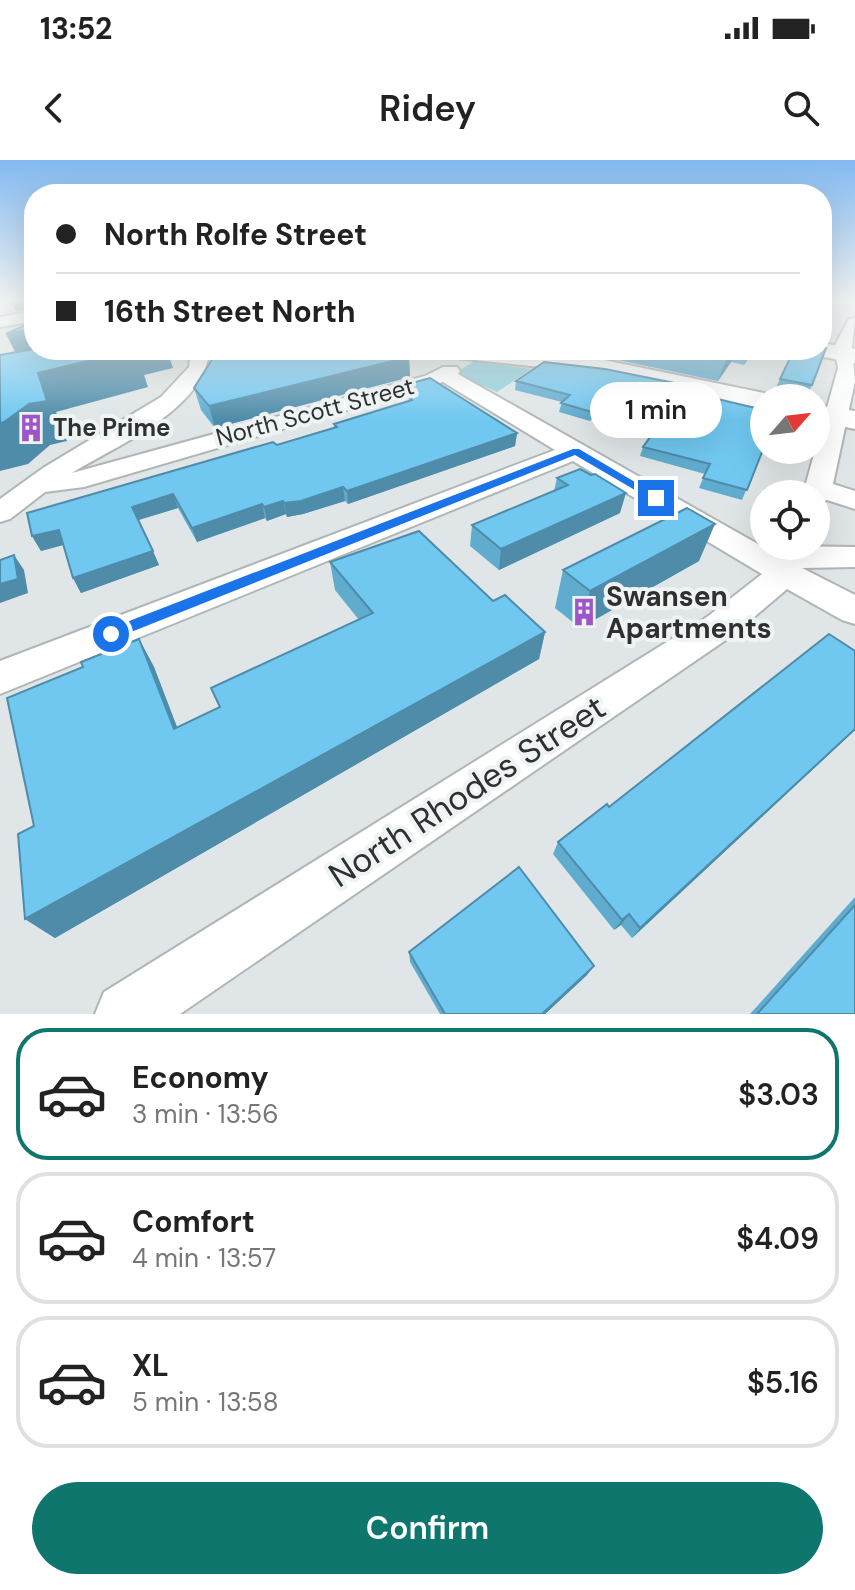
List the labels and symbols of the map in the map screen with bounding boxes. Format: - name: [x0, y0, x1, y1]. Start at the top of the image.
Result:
- street label: North Scott Street: [212, 370, 417, 453]
- callout: 1 min: [590, 382, 722, 438]
- north arrow: [750, 384, 830, 464]
- place label: The Prime: [53, 412, 170, 443]
- building icon: The Prime: [16, 413, 46, 443]
- route end: [638, 480, 674, 516]
- place label: Swansen Apartments: [606, 578, 772, 647]
- building icon: Swansen Apartments: [569, 597, 599, 627]
- route start: [93, 616, 129, 652]
- street label: North Rhodes Street: [320, 685, 614, 898]

